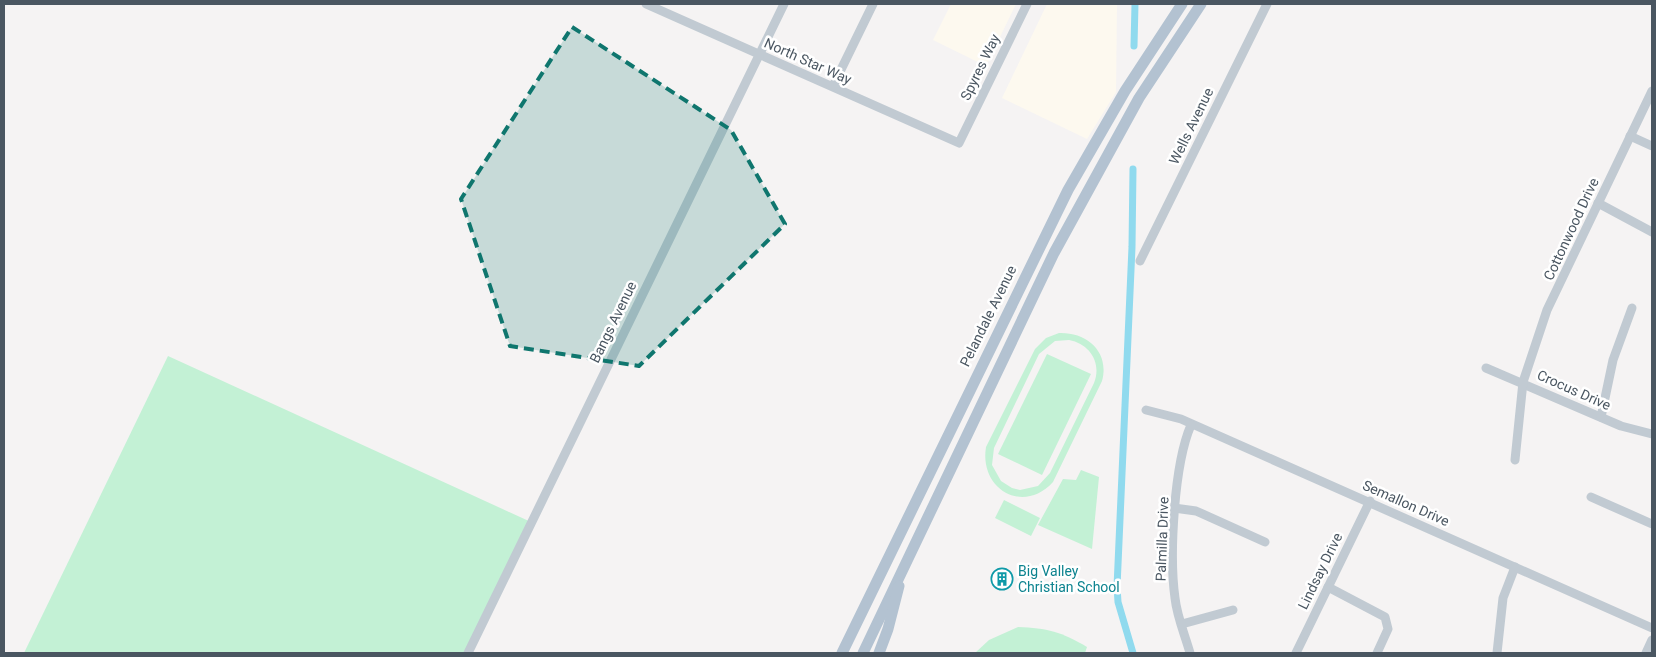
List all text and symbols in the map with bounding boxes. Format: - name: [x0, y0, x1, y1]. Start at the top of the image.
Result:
- street label: Spyres Way: [957, 31, 1003, 103]
- street label: North Star Way: [762, 35, 854, 88]
- street label: Wells Avenue: [1166, 85, 1216, 167]
- street label: Cottonwood Drive: [1540, 175, 1602, 283]
- street label: Pelandale Avenue: [957, 263, 1019, 369]
- street label: Bangs Avenue: [586, 279, 640, 365]
- street label: Crocus Drive: [1535, 367, 1613, 413]
- street label: Semallon Drive: [1360, 477, 1452, 529]
- street label: Palmilla Drive: [1153, 496, 1171, 582]
- street label: Lindsay Drive: [1295, 530, 1345, 612]
- place label: Big Valley Christian School: [1018, 563, 1120, 595]
- building icon: Big Valley Christian School: [990, 567, 1014, 591]

